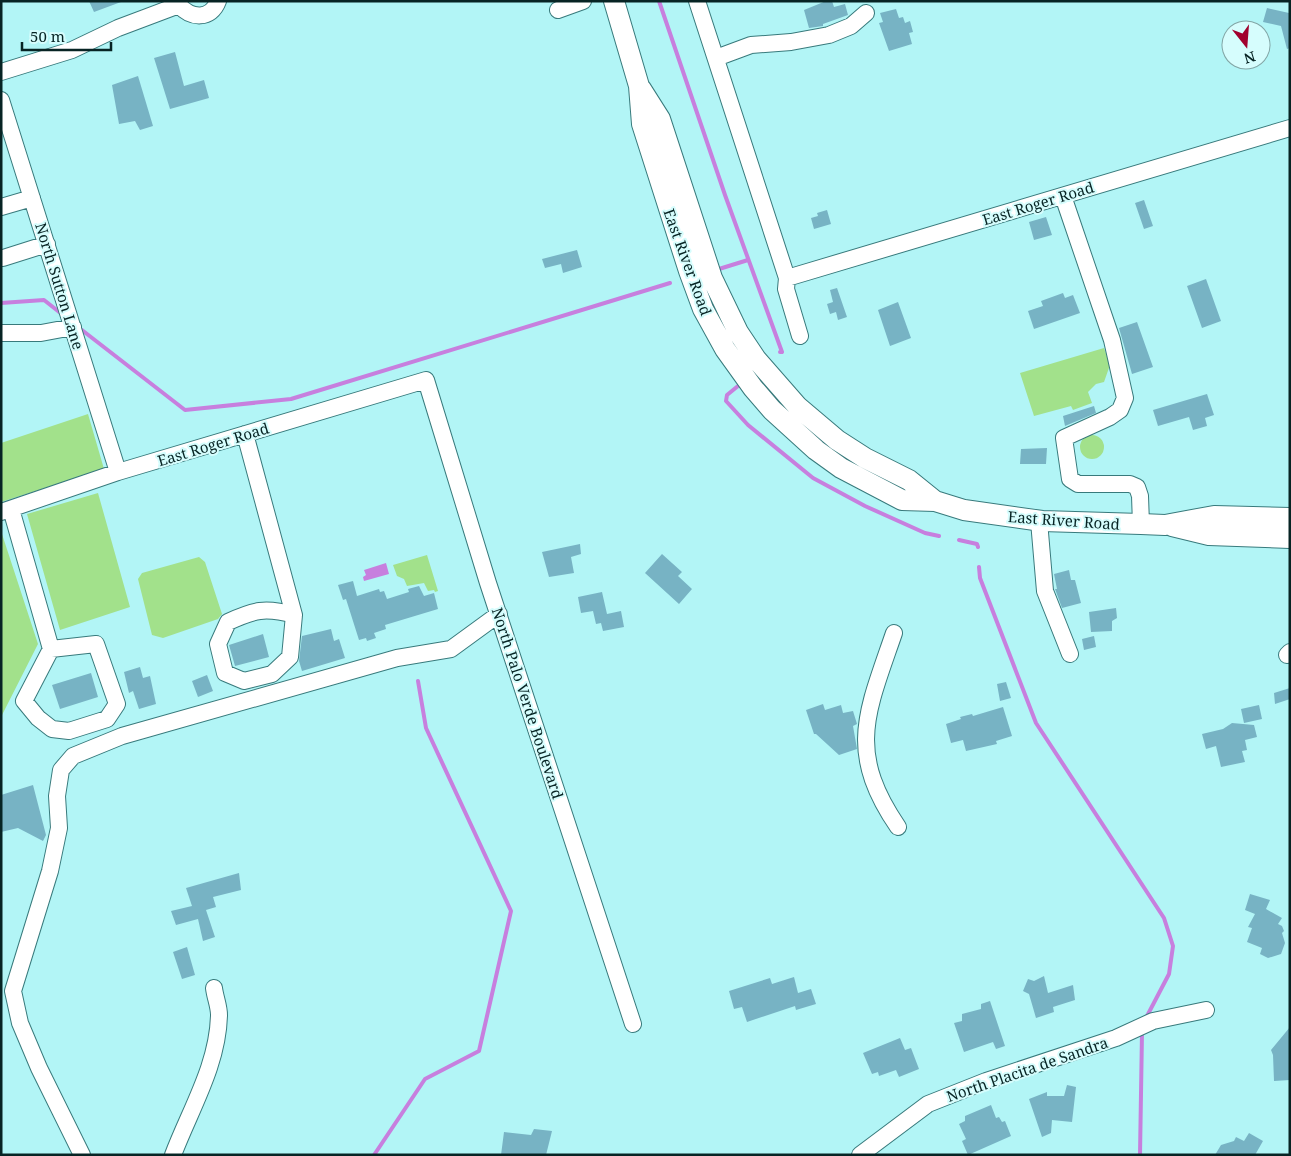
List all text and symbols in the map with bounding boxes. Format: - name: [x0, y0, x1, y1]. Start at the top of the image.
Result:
- scale bar: [22, 20, 111, 52]
- north arrow: [1221, 20, 1271, 70]
- text: 50 m: [30, 26, 65, 46]
- text: N: [1242, 47, 1258, 69]
- street label: East Roger Road: [980, 177, 1096, 229]
- street label: East River Road: [659, 206, 717, 318]
- street label: North Sutton Lane: [31, 220, 89, 352]
- street label: East Roger Road: [155, 418, 271, 470]
- street label: East River Road: [1007, 506, 1121, 534]
- street label: North Palo Verde Boulevard: [488, 605, 568, 801]
- street label: North Placita de Sandra: [944, 1032, 1110, 1106]

